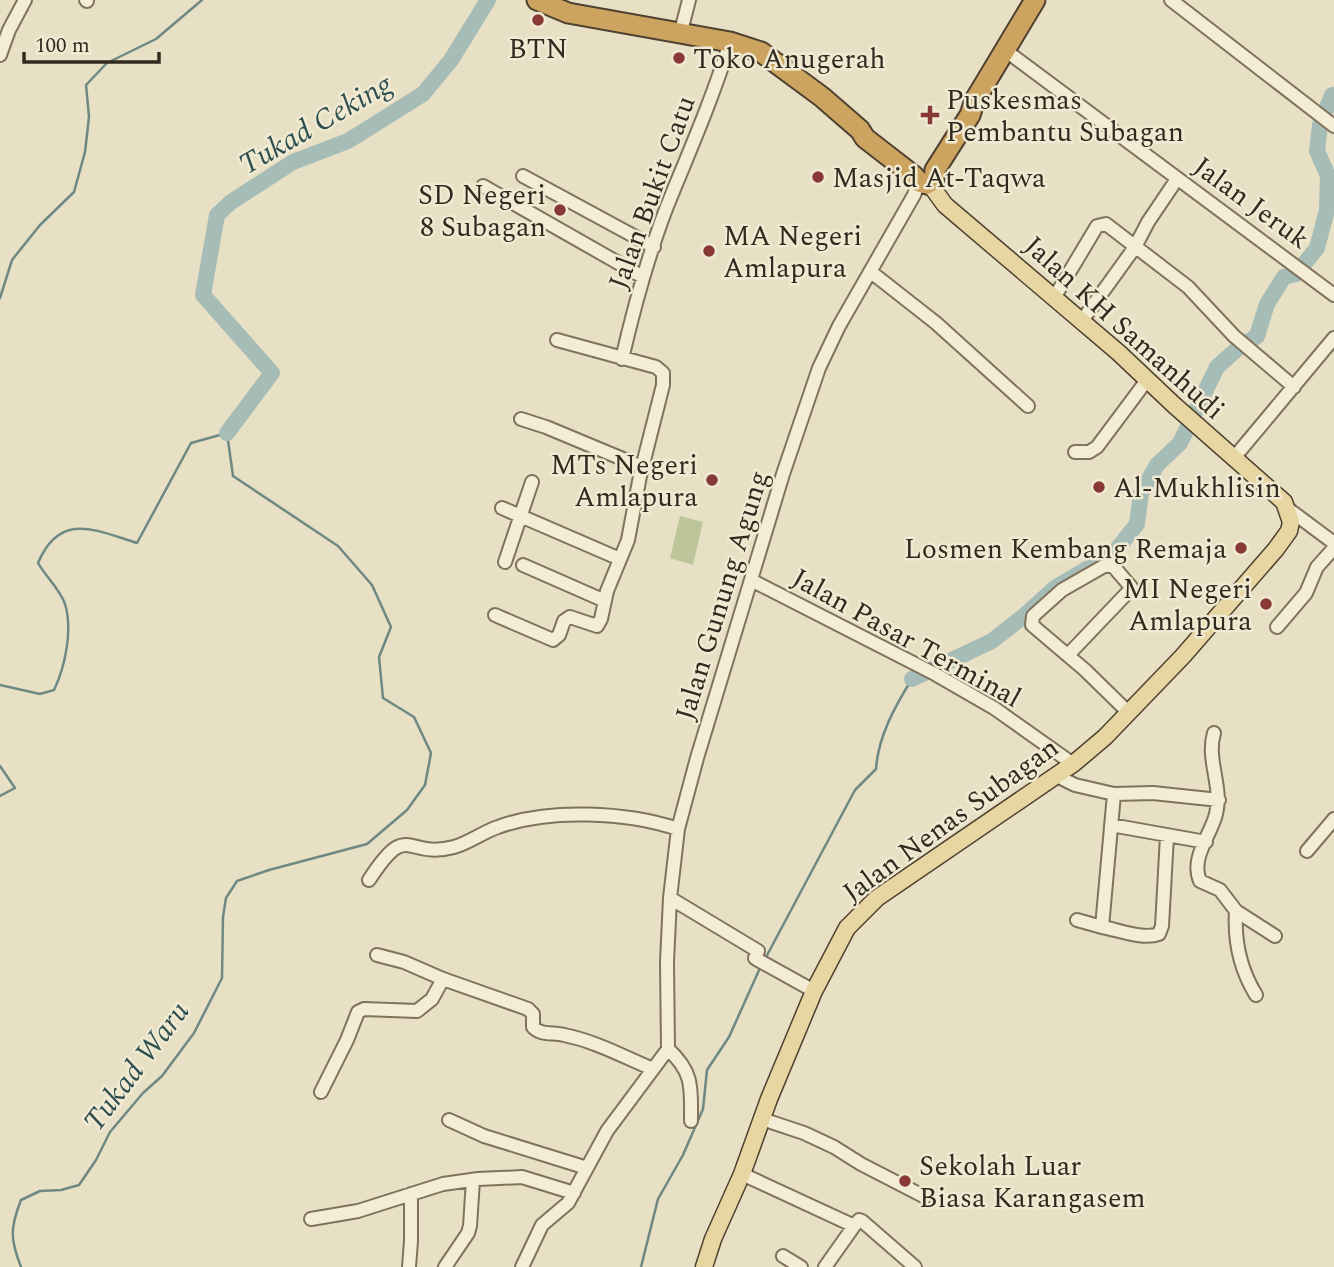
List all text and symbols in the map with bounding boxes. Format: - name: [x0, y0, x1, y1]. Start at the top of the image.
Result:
- marker: BTN: [530, 12, 546, 28]
- scale bar: [24, 21, 159, 65]
- place label: BTN: [508, 28, 568, 71]
- text: 100 m: [35, 30, 90, 62]
- place label: Toko Anugerah: [693, 38, 886, 81]
- marker: Toko Anugerah: [671, 50, 687, 66]
- water label: Tukad Ceking: [230, 61, 402, 187]
- place label: Puskesmas Pembantu Subagan: [946, 79, 1184, 154]
- street label: Jalan Bukit Catu: [597, 90, 707, 295]
- marker: Puskesmas Pembantu Subagan: [920, 105, 940, 125]
- street label: Jalan Jeruk: [1184, 146, 1318, 260]
- place label: Masjid At-Taqwa: [832, 157, 1046, 200]
- marker: Masjid At-Taqwa: [810, 169, 826, 185]
- place label: SD Negeri 8 Subagan: [418, 174, 546, 249]
- marker: SD Negeri 8 Subagan: [552, 202, 568, 218]
- place label: MA Negeri Amlapura: [723, 215, 862, 290]
- street label: Jalan KH Samanhudi: [1014, 226, 1234, 430]
- marker: MA Negeri Amlapura: [701, 243, 717, 259]
- place label: MTs Negeri Amlapura: [550, 444, 698, 519]
- street label: Jalan Gunung Agung: [664, 465, 781, 726]
- place label: Al-Mukhlisin: [1113, 467, 1281, 510]
- marker: MTs Negeri Amlapura: [704, 472, 720, 488]
- marker: Al-Mukhlisin: [1091, 479, 1107, 495]
- place label: Losmen Kembang Remaja: [904, 528, 1227, 571]
- marker: Losmen Kembang Remaja: [1233, 540, 1249, 556]
- street label: Jalan Pasar Terminal: [784, 557, 1029, 719]
- place label: MI Negeri Amlapura: [1123, 568, 1252, 643]
- marker: MI Negeri Amlapura: [1258, 596, 1274, 612]
- street label: Jalan Nenas Subagan: [834, 727, 1068, 914]
- water label: Tukad Waru: [72, 991, 202, 1142]
- place label: Sekolah Luar Biasa Karangasem: [919, 1145, 1146, 1220]
- marker: Sekolah Luar Biasa Karangasem: [897, 1173, 913, 1189]

